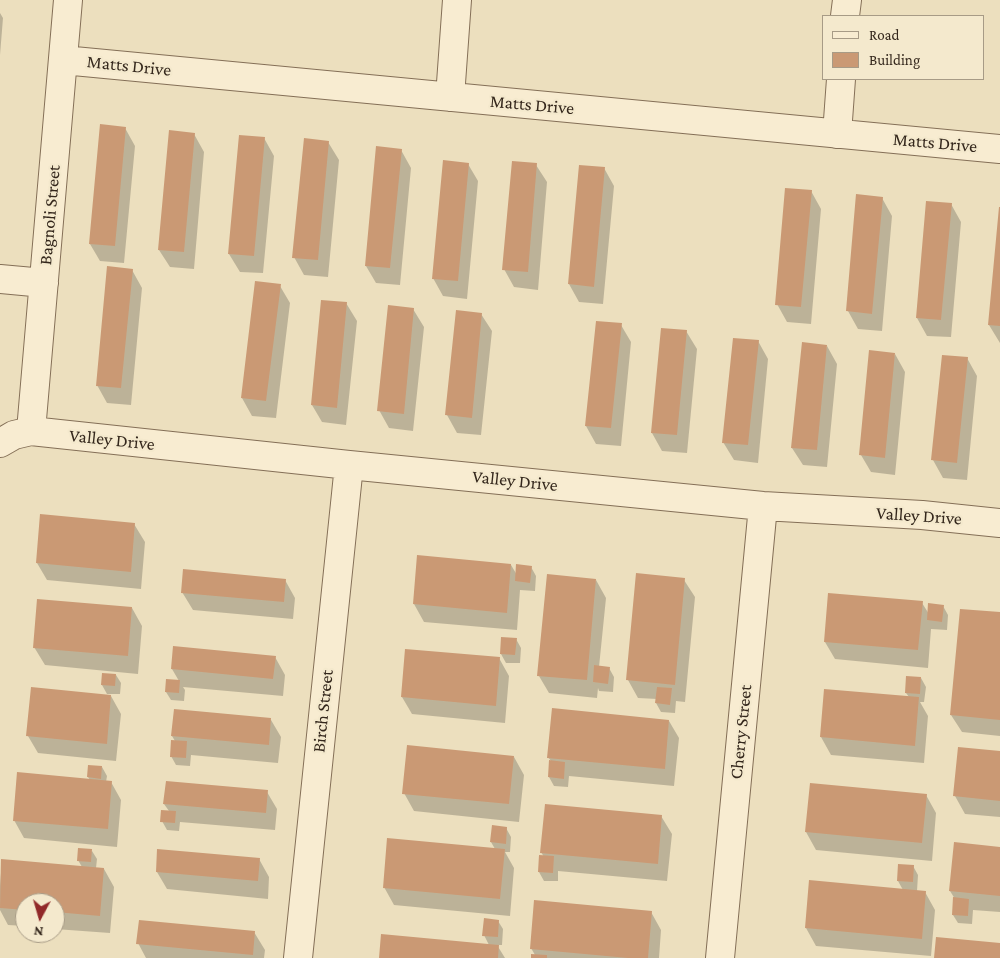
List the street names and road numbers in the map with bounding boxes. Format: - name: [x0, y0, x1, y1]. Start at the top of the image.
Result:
- street label: Matts Drive: [86, 51, 172, 81]
- street label: Matts Drive: [489, 91, 575, 119]
- street label: Matts Drive: [892, 129, 978, 157]
- street label: Bagnoli Street: [35, 164, 65, 266]
- street label: Valley Drive: [68, 425, 156, 455]
- street label: Valley Drive: [471, 466, 559, 496]
- street label: Valley Drive: [875, 502, 963, 530]
- street label: Birch Street: [308, 669, 338, 753]
- street label: Cherry Street: [725, 684, 757, 780]

